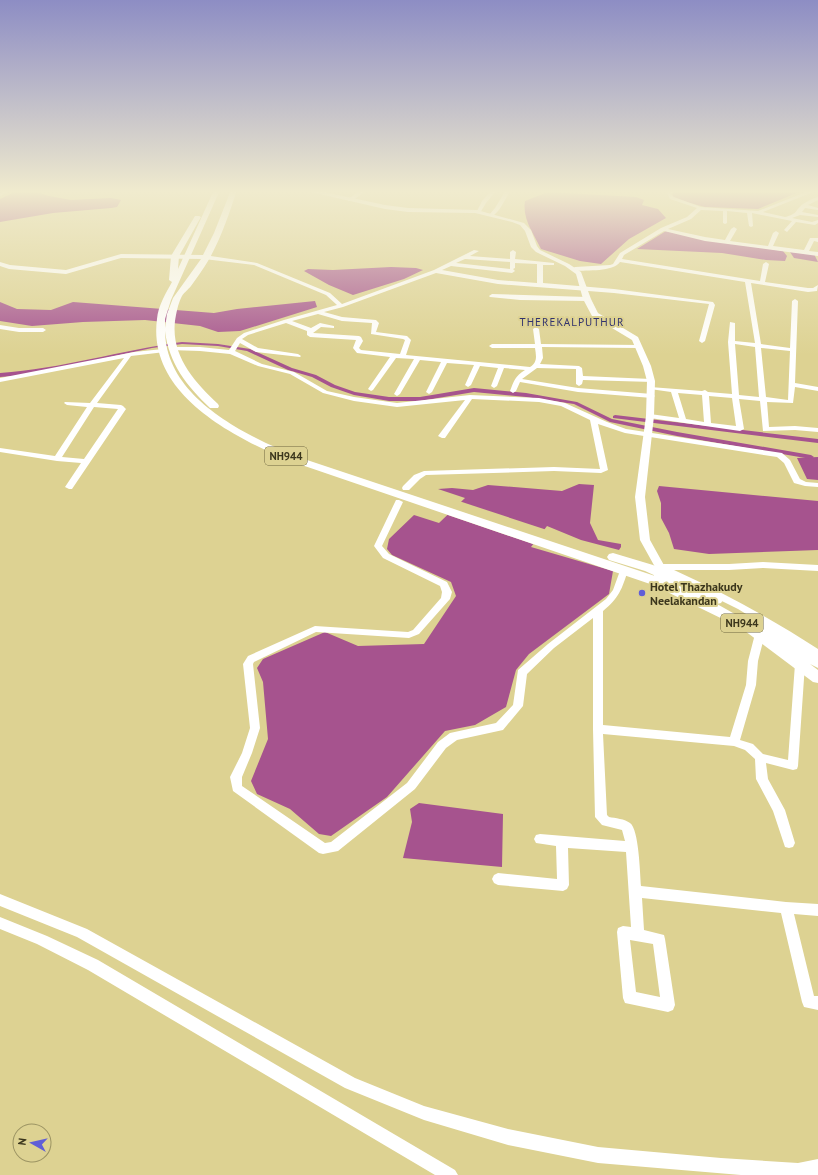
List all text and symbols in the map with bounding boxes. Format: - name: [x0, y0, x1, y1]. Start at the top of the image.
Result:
- district label: THEREKALPUTHUR: [520, 315, 624, 329]
- road number: NH944: [265, 447, 307, 465]
- place label: Hotel Thazhakudy Neelakandan: [650, 579, 743, 608]
- marker: Hotel Thazhakudy Neelakandan: [637, 588, 647, 598]
- road number: NH944: [721, 614, 763, 632]
- north arrow: [12, 1123, 52, 1163]
- text: N: [15, 1137, 30, 1146]

